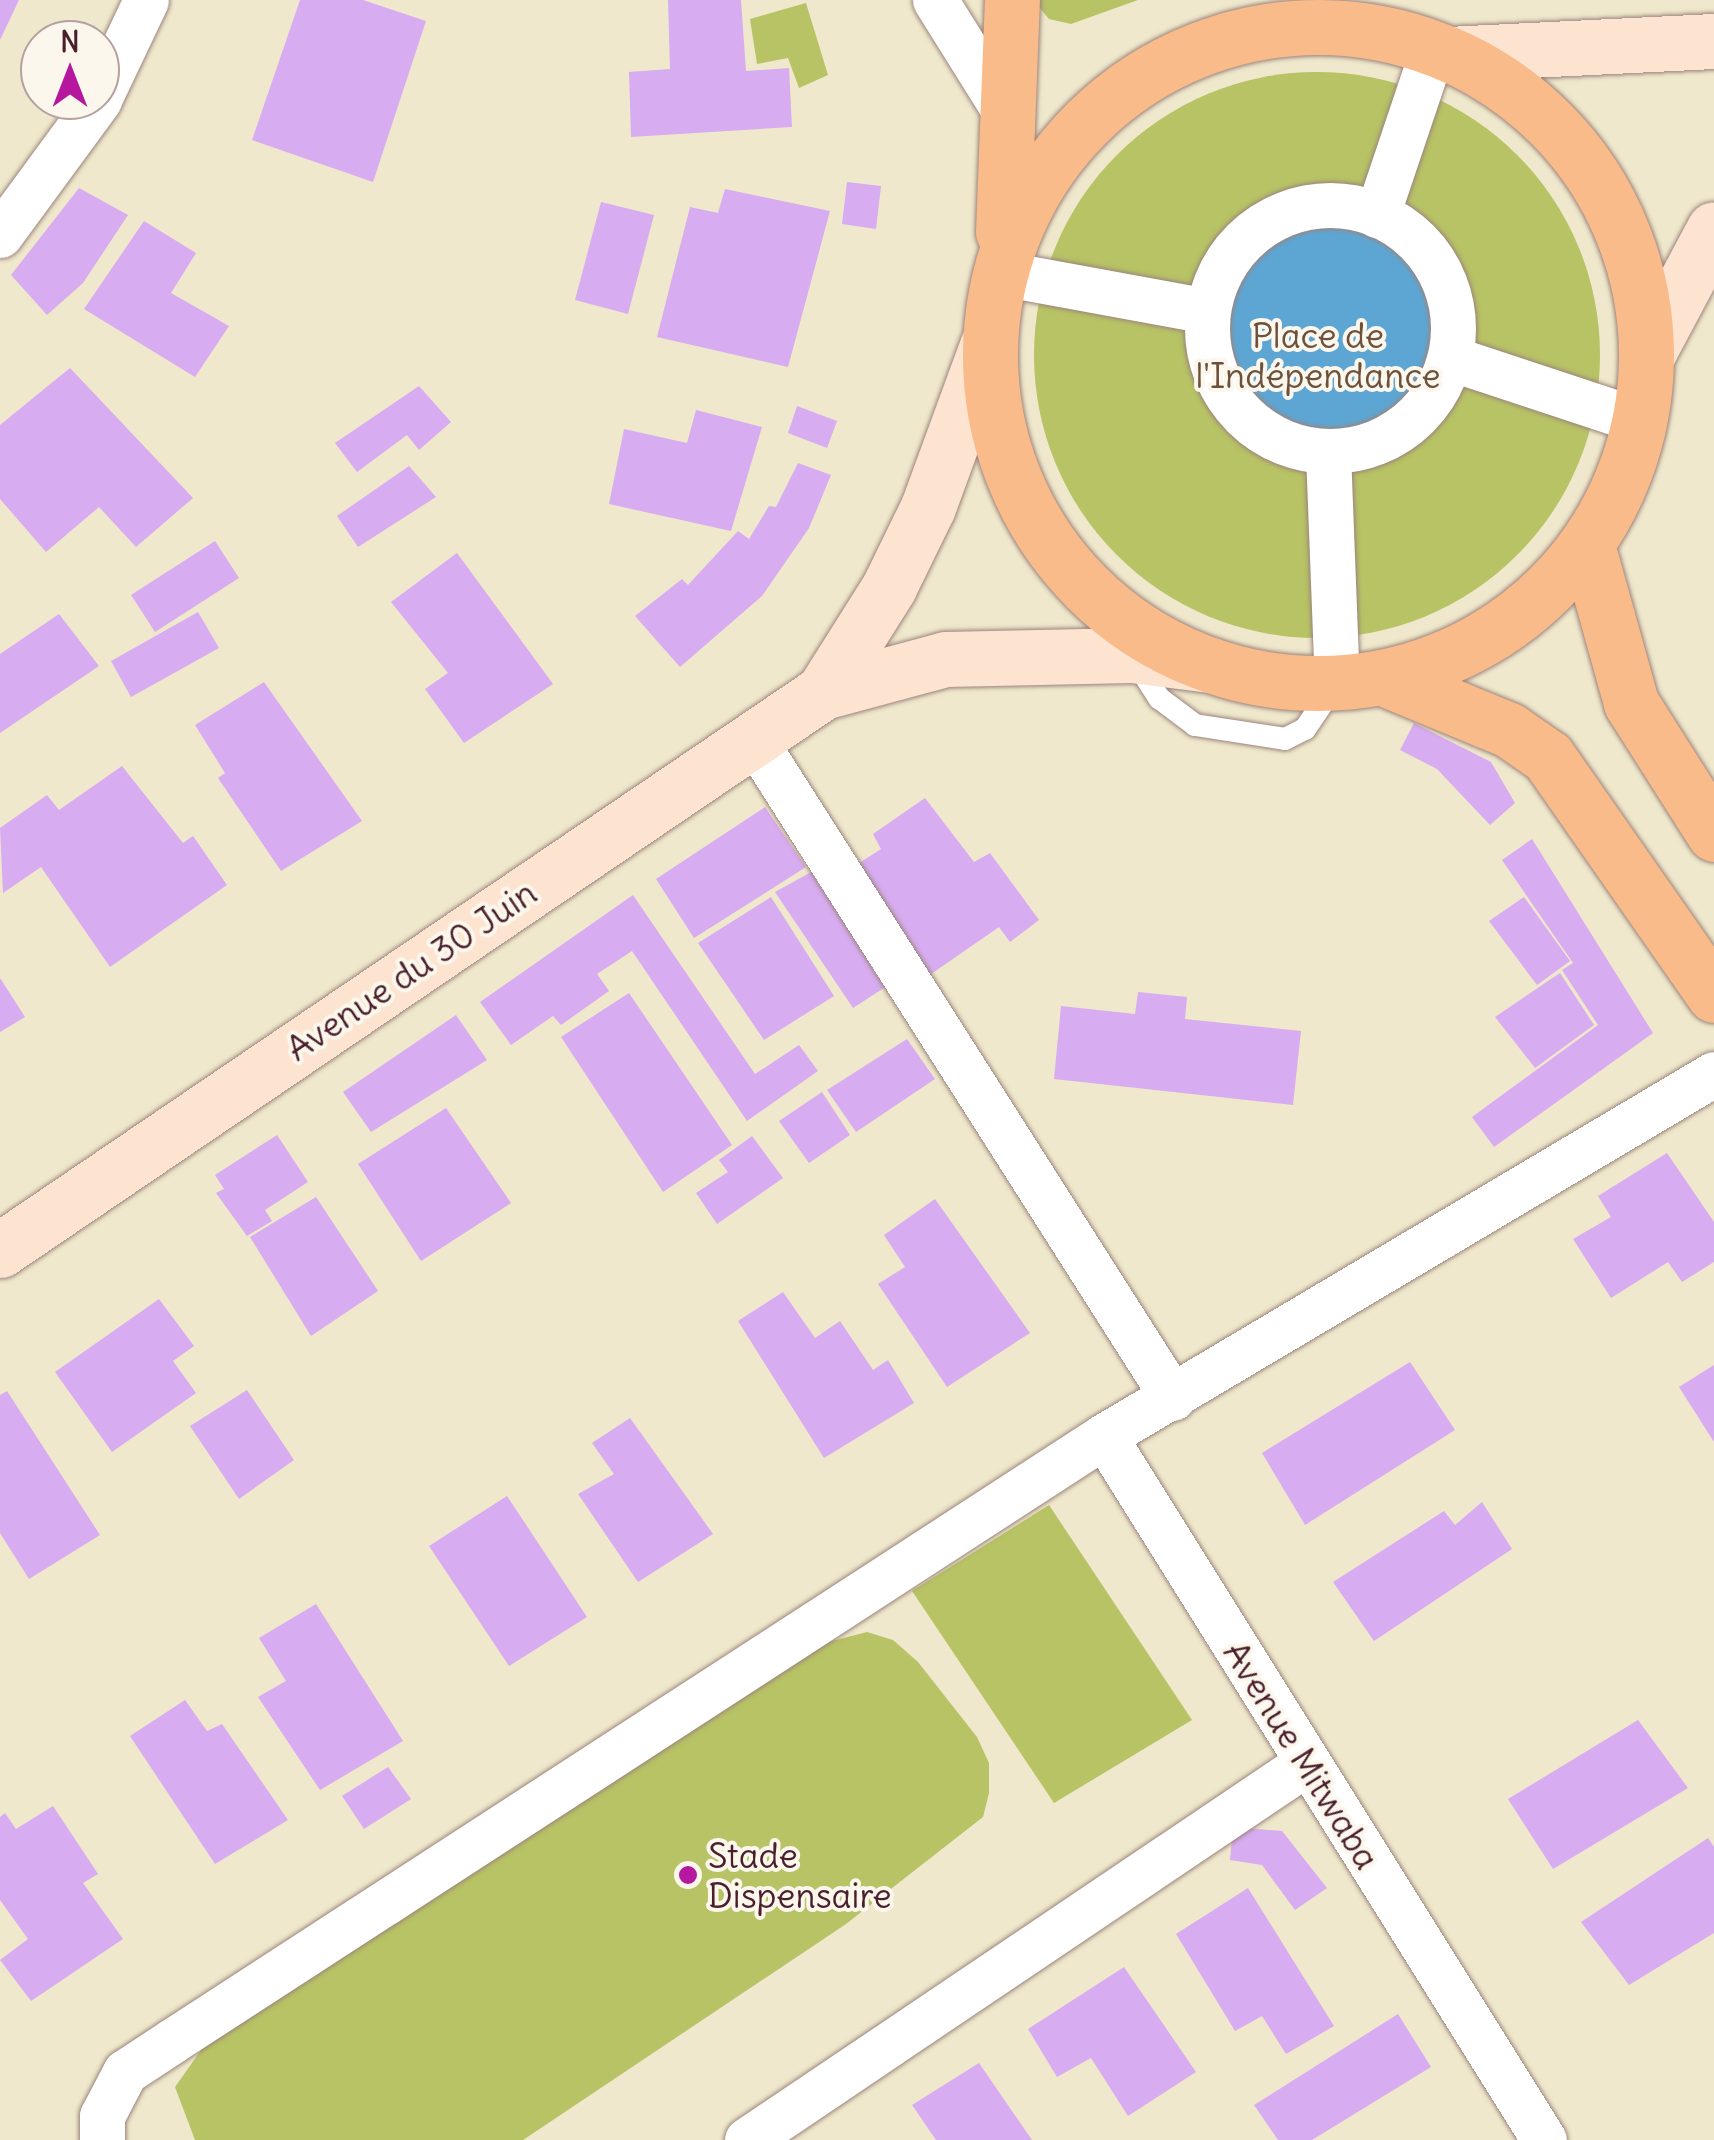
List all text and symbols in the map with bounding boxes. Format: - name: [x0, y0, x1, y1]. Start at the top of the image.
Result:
- north arrow: [20, 20, 120, 120]
- text: N: [60, 24, 80, 60]
- park label: Place de l'Indépendance: [1196, 314, 1440, 396]
- street label: Avenue du 30 Juin: [278, 871, 544, 1069]
- street label: Avenue Mitwaba: [1215, 1633, 1389, 1877]
- place label: Stade Dispensaire: [708, 1834, 892, 1916]
- marker: Stade Dispensaire: [677, 1864, 699, 1886]

